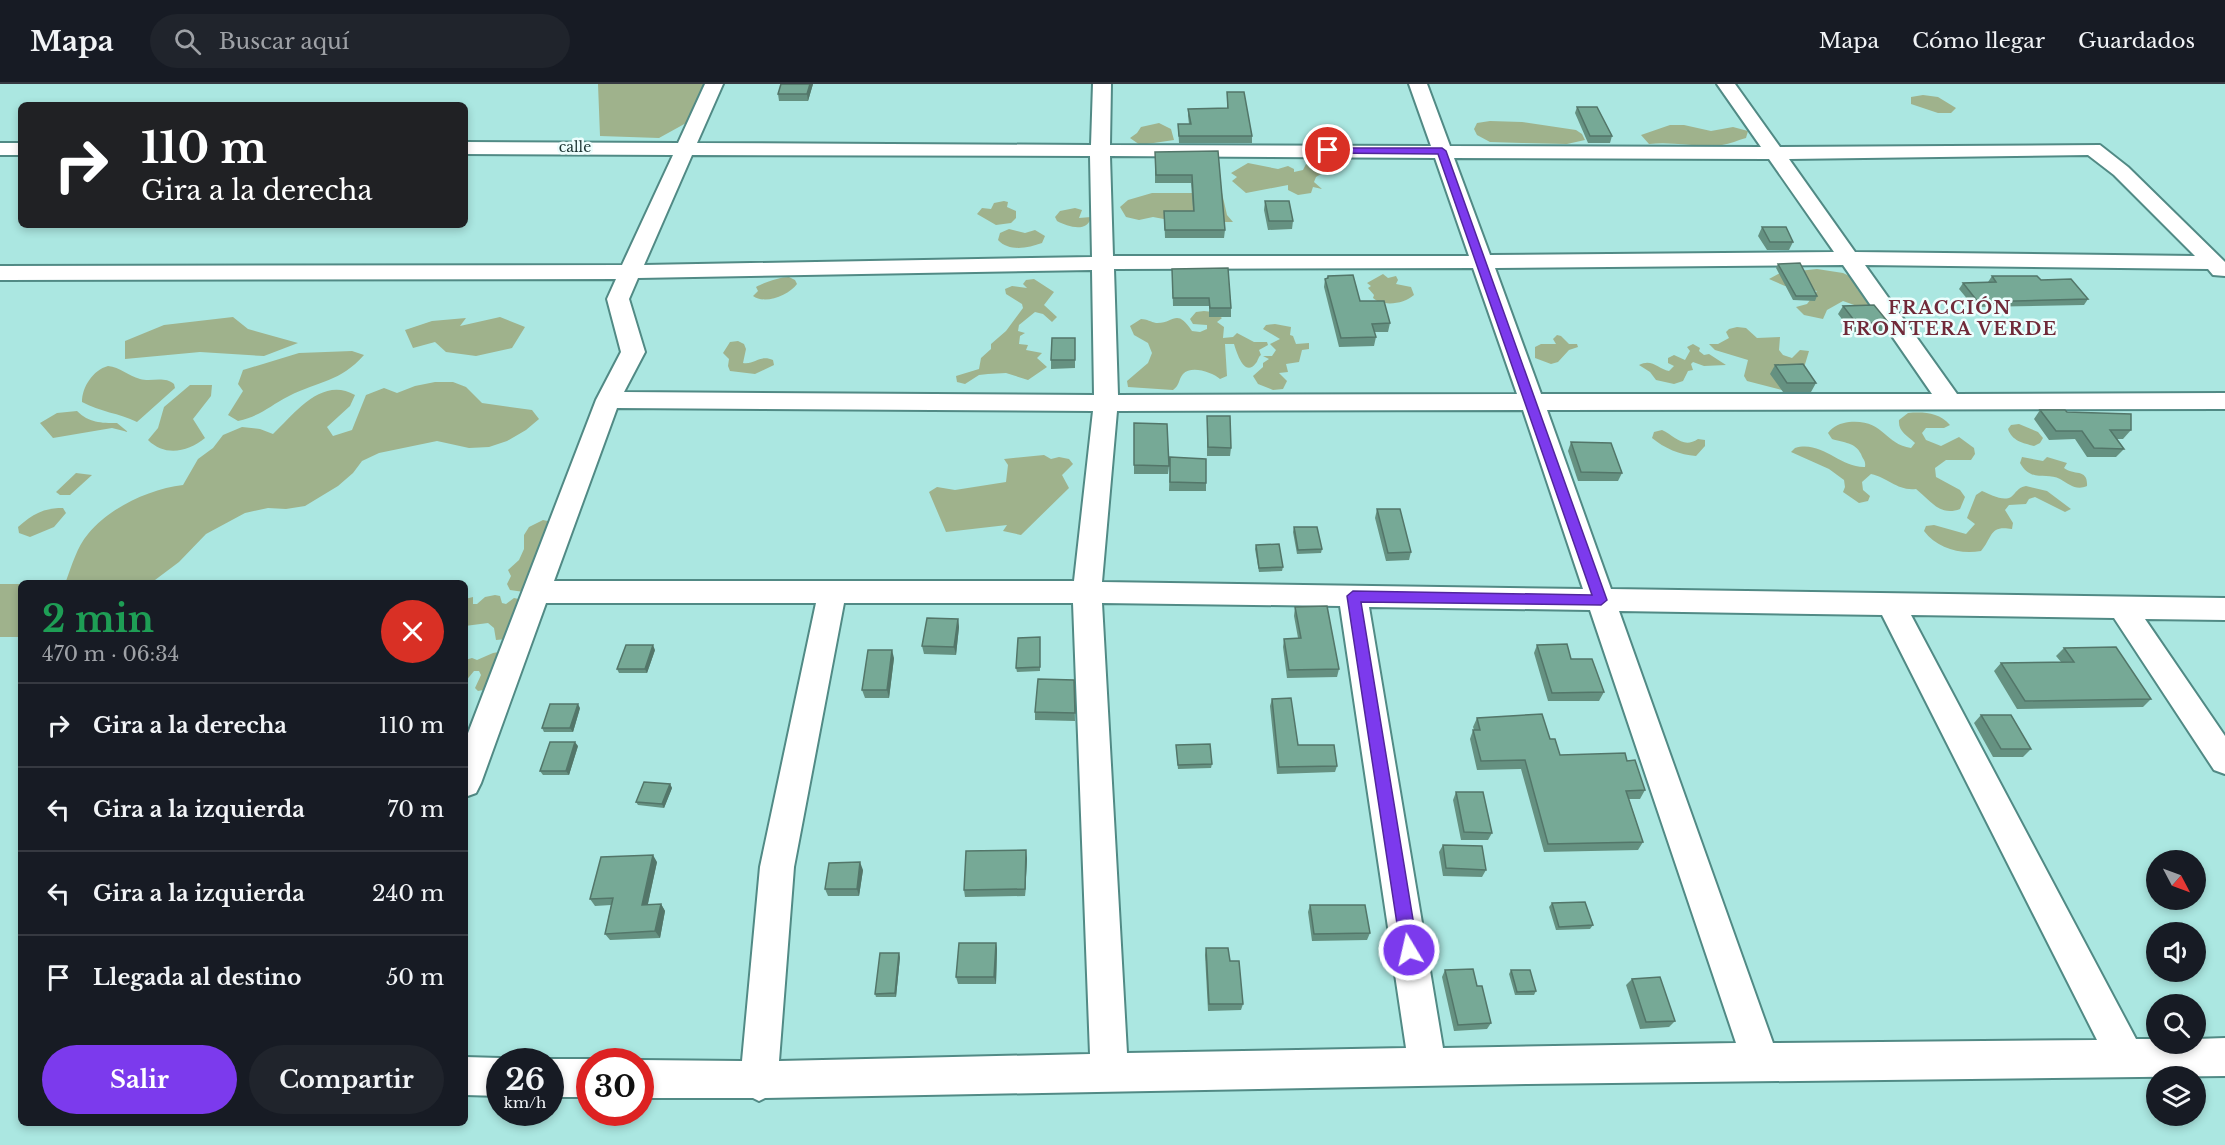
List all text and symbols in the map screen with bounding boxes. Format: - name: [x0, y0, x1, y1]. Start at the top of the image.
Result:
- search box: [150, 14, 570, 68]
- text: Mapa: [30, 24, 114, 59]
- icon: search: [171, 25, 204, 58]
- text: Buscar aquí: [219, 28, 349, 55]
- text: Mapa: [1819, 28, 1879, 54]
- text: Cómo llegar: [1912, 28, 2045, 54]
- text: Guardados: [2078, 28, 2195, 54]
- text: 110 m: [141, 122, 267, 174]
- pin: [1302, 124, 1353, 175]
- icon: right: [42, 126, 120, 204]
- icon: arrive: [1311, 133, 1344, 166]
- street label: calle: [559, 138, 591, 156]
- text: Gira a la derecha: [141, 174, 372, 207]
- district label: FRACCIÓN FRONTERA VERDE: [1842, 296, 2058, 340]
- text: 2 min: [42, 597, 154, 642]
- button: close: [381, 600, 444, 663]
- text: 470 m · 06:34: [42, 642, 179, 666]
- icon: right: [42, 709, 75, 742]
- text: Gira a la derecha: [93, 712, 287, 739]
- text: 110 m: [379, 712, 444, 739]
- icon: left: [42, 793, 75, 826]
- text: Gira a la izquierda: [93, 796, 305, 823]
- text: 70 m: [387, 796, 444, 823]
- north arrow: [2146, 850, 2206, 910]
- map controls: [2146, 850, 2206, 1126]
- icon: left: [42, 877, 75, 910]
- text: Gira a la izquierda: [93, 880, 305, 907]
- text: 240 m: [372, 880, 444, 907]
- position arrow: [1377, 918, 1441, 982]
- button: sound: [2146, 922, 2206, 982]
- icon: arrive: [42, 961, 75, 994]
- text: Llegada al destino: [93, 964, 302, 991]
- text: 50 m: [386, 964, 444, 991]
- button: search: [2146, 994, 2206, 1054]
- button: Salir: [42, 1045, 237, 1114]
- button: Compartir: [249, 1045, 444, 1114]
- speed limit sign: 30: [576, 1048, 654, 1126]
- text: 26: [505, 1061, 545, 1098]
- button: layers: [2146, 1066, 2206, 1126]
- text: km/h: [504, 1093, 546, 1112]

